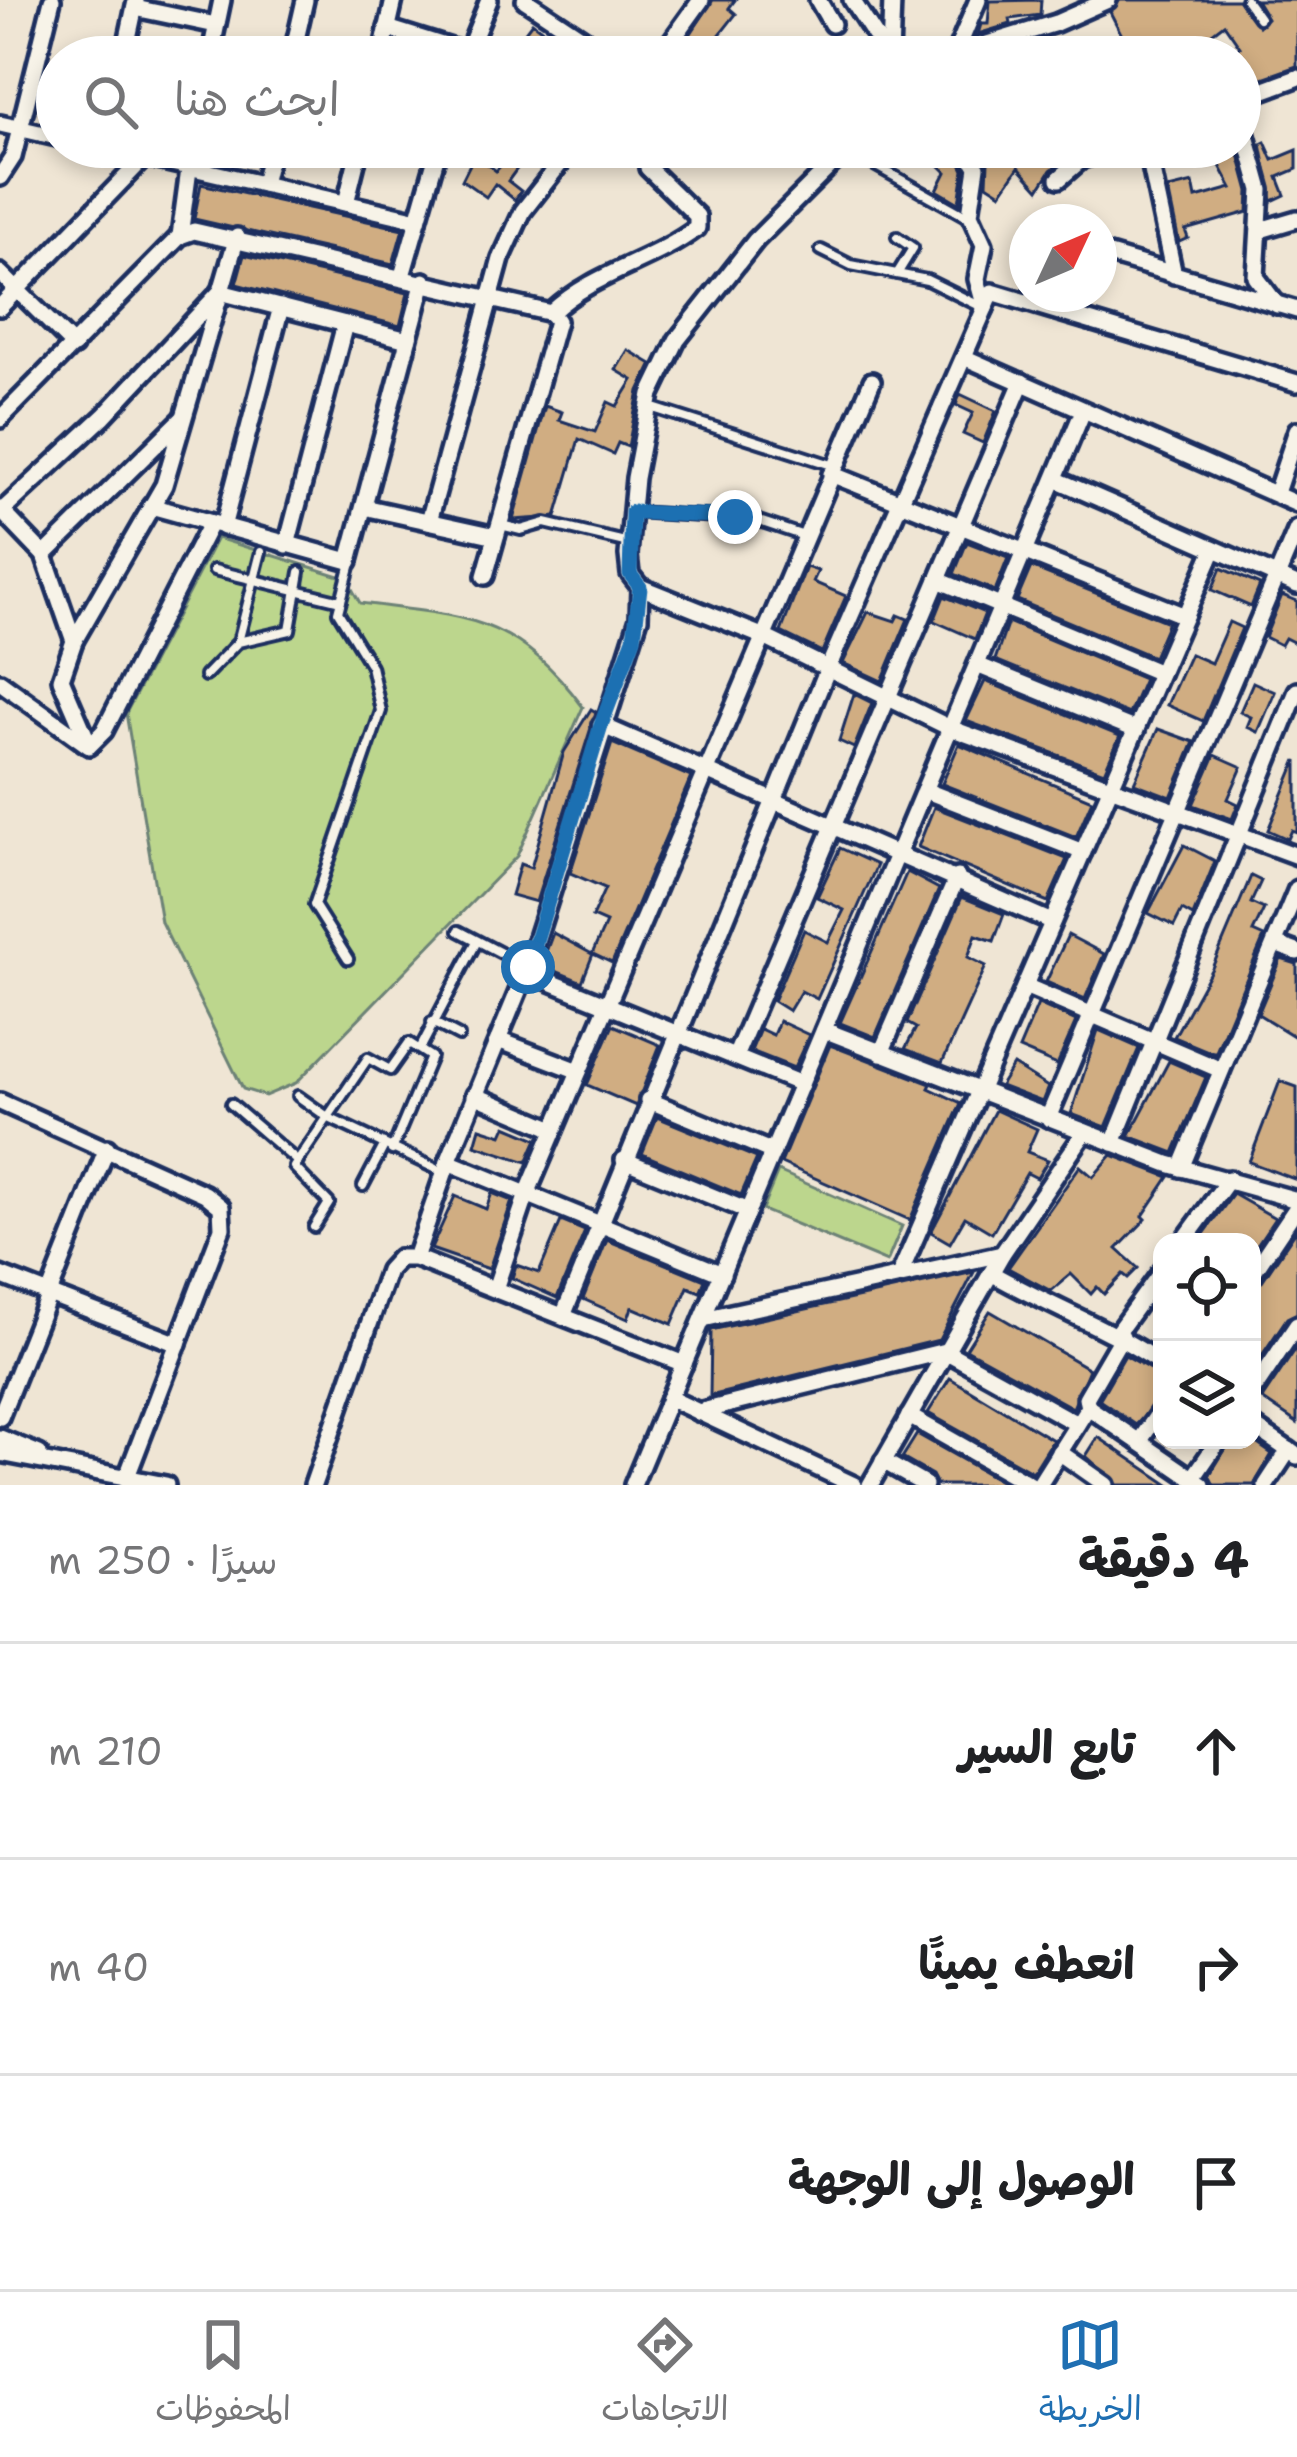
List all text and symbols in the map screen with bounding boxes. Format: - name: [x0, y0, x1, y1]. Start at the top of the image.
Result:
- search box: [36, 36, 1261, 168]
- icon: search: [78, 69, 144, 135]
- text: ابحث هنا: [174, 69, 340, 129]
- north arrow: [1009, 204, 1117, 312]
- route end: [708, 490, 762, 544]
- route start: [501, 940, 555, 994]
- map controls: [1153, 1233, 1261, 1449]
- button: locate: [1153, 1233, 1261, 1341]
- button: layers: [1153, 1341, 1261, 1449]
- text: 4 دقيقة: [1078, 1525, 1249, 1593]
- text: سيرًا · 250 m: [48, 1534, 278, 1586]
- text: تابع السير: [959, 1717, 1135, 1777]
- icon: ahead: [1183, 1718, 1249, 1784]
- text: 210 m: [48, 1725, 163, 1777]
- text: انعطف يمينًا: [919, 1933, 1135, 1993]
- icon: right: [1183, 1934, 1249, 2000]
- text: 40 m: [48, 1941, 149, 1993]
- text: الوصول إلى الوجهة: [788, 2149, 1135, 2209]
- icon: arrive: [1183, 2150, 1249, 2216]
- tab: المحفوظات: [155, 2312, 291, 2438]
- tab: الاتجاهات: [601, 2312, 729, 2438]
- tab: الخريطة: [1039, 2312, 1142, 2438]

